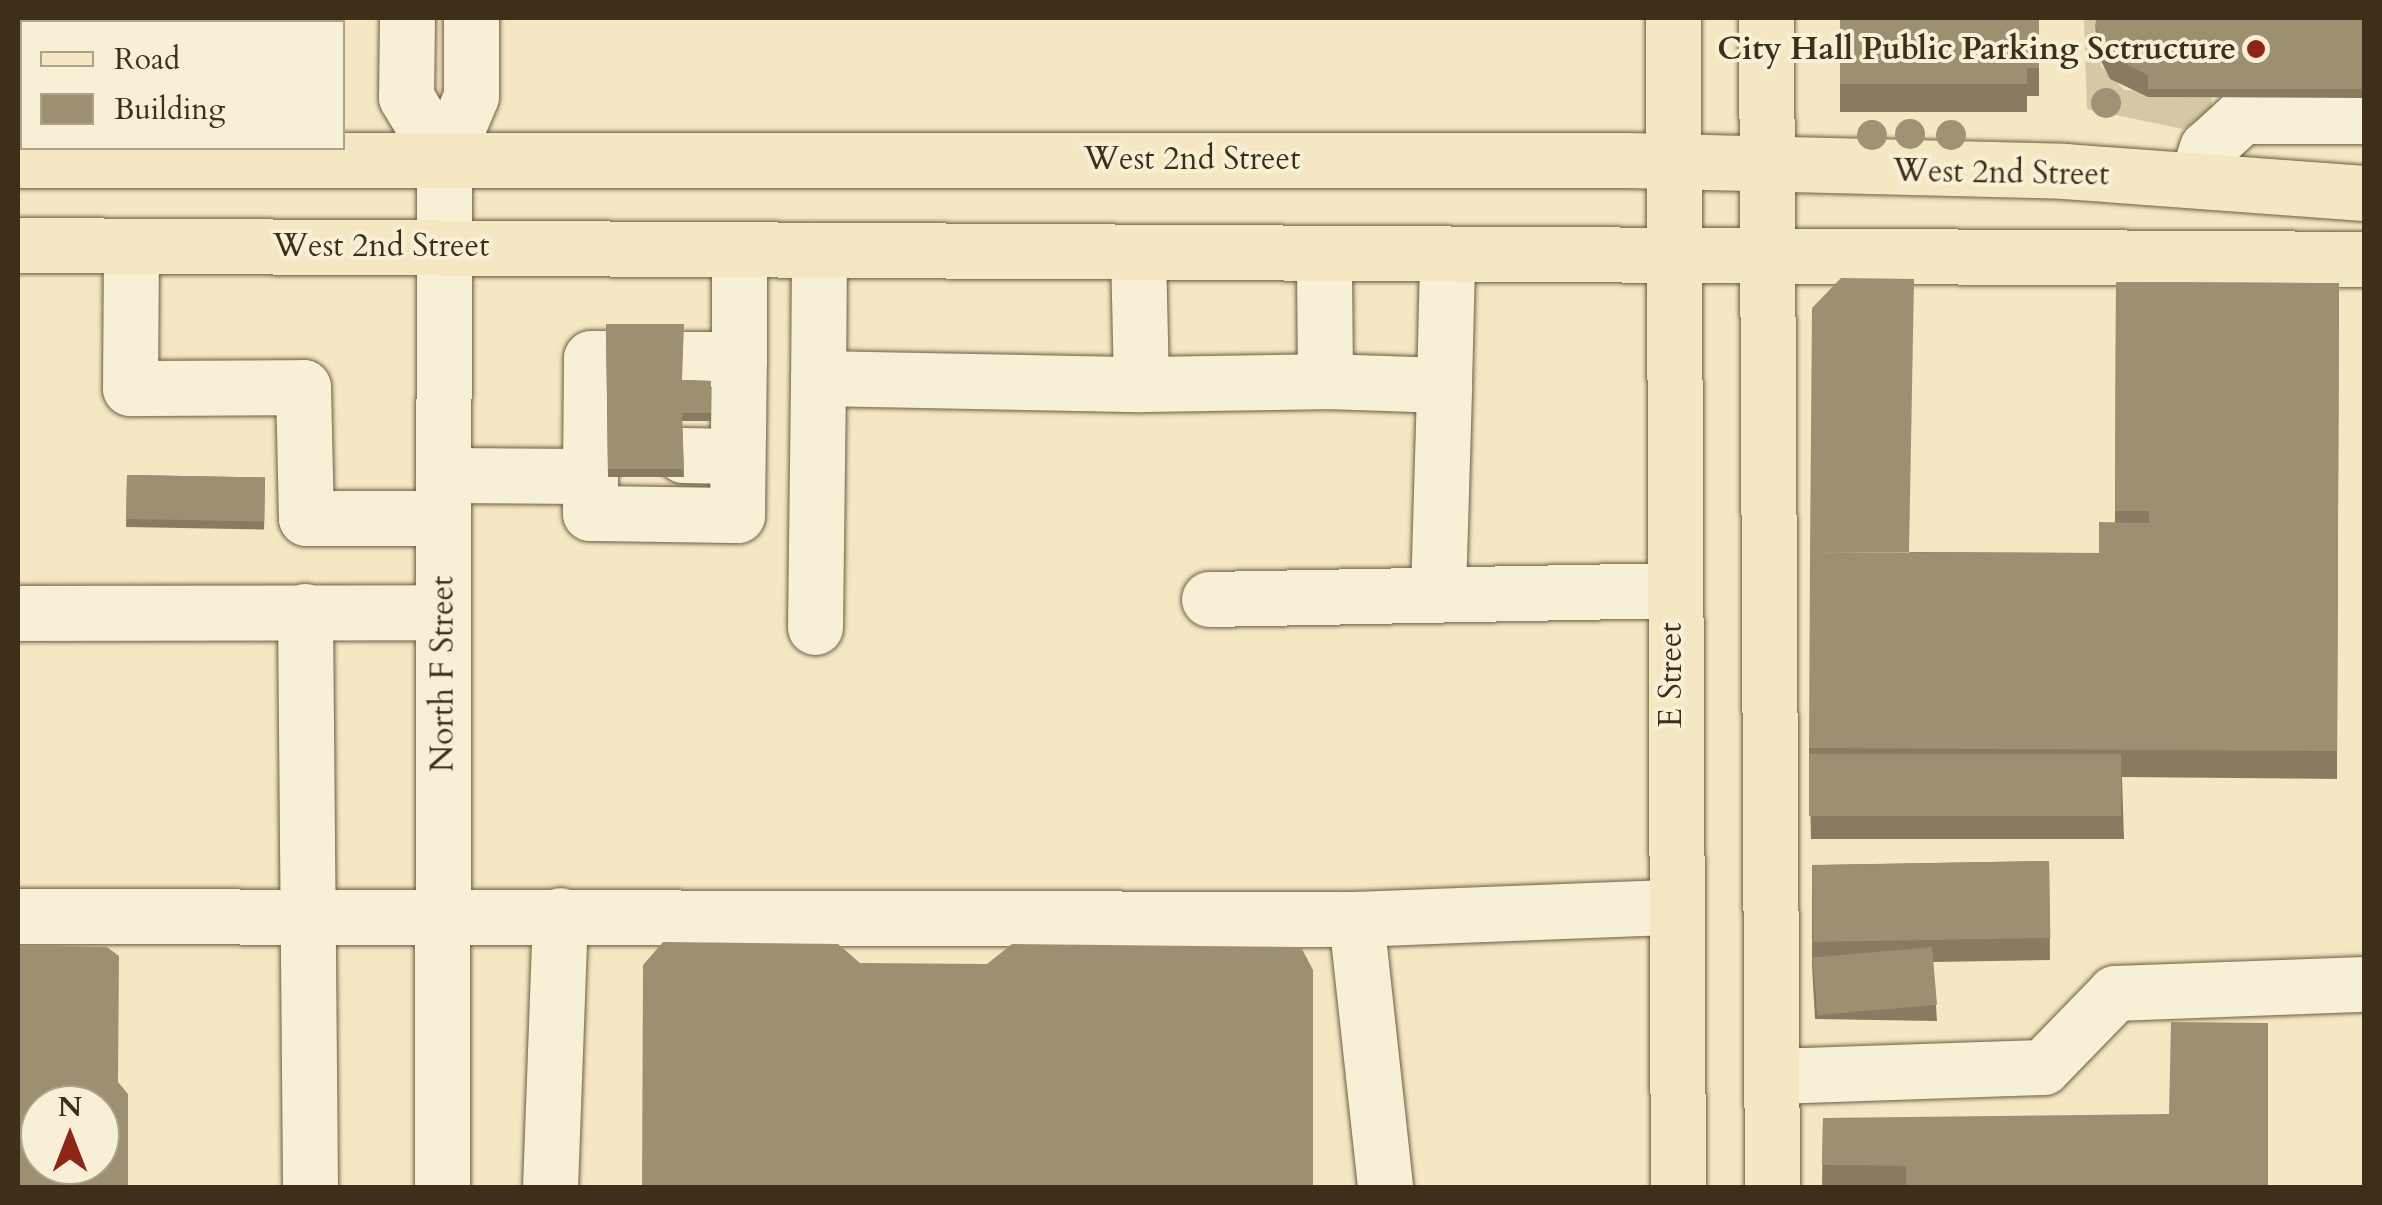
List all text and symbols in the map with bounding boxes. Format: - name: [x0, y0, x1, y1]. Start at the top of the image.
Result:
- legend: [20, 20, 345, 150]
- place label: City Hall Public Parking Sctructure: [1717, 30, 2236, 68]
- marker: City Hall Public Parking Sctructure: [2245, 38, 2267, 60]
- text: Road: [114, 39, 180, 80]
- text: Building: [114, 89, 225, 130]
- street label: West 2nd Street: [1084, 140, 1300, 178]
- street label: West 2nd Street: [1892, 152, 2110, 194]
- street label: West 2nd Street: [273, 227, 489, 265]
- street label: North F Street: [424, 576, 462, 772]
- street label: E Street: [1652, 622, 1690, 728]
- north arrow: [20, 1085, 120, 1185]
- text: N: [58, 1088, 82, 1126]

